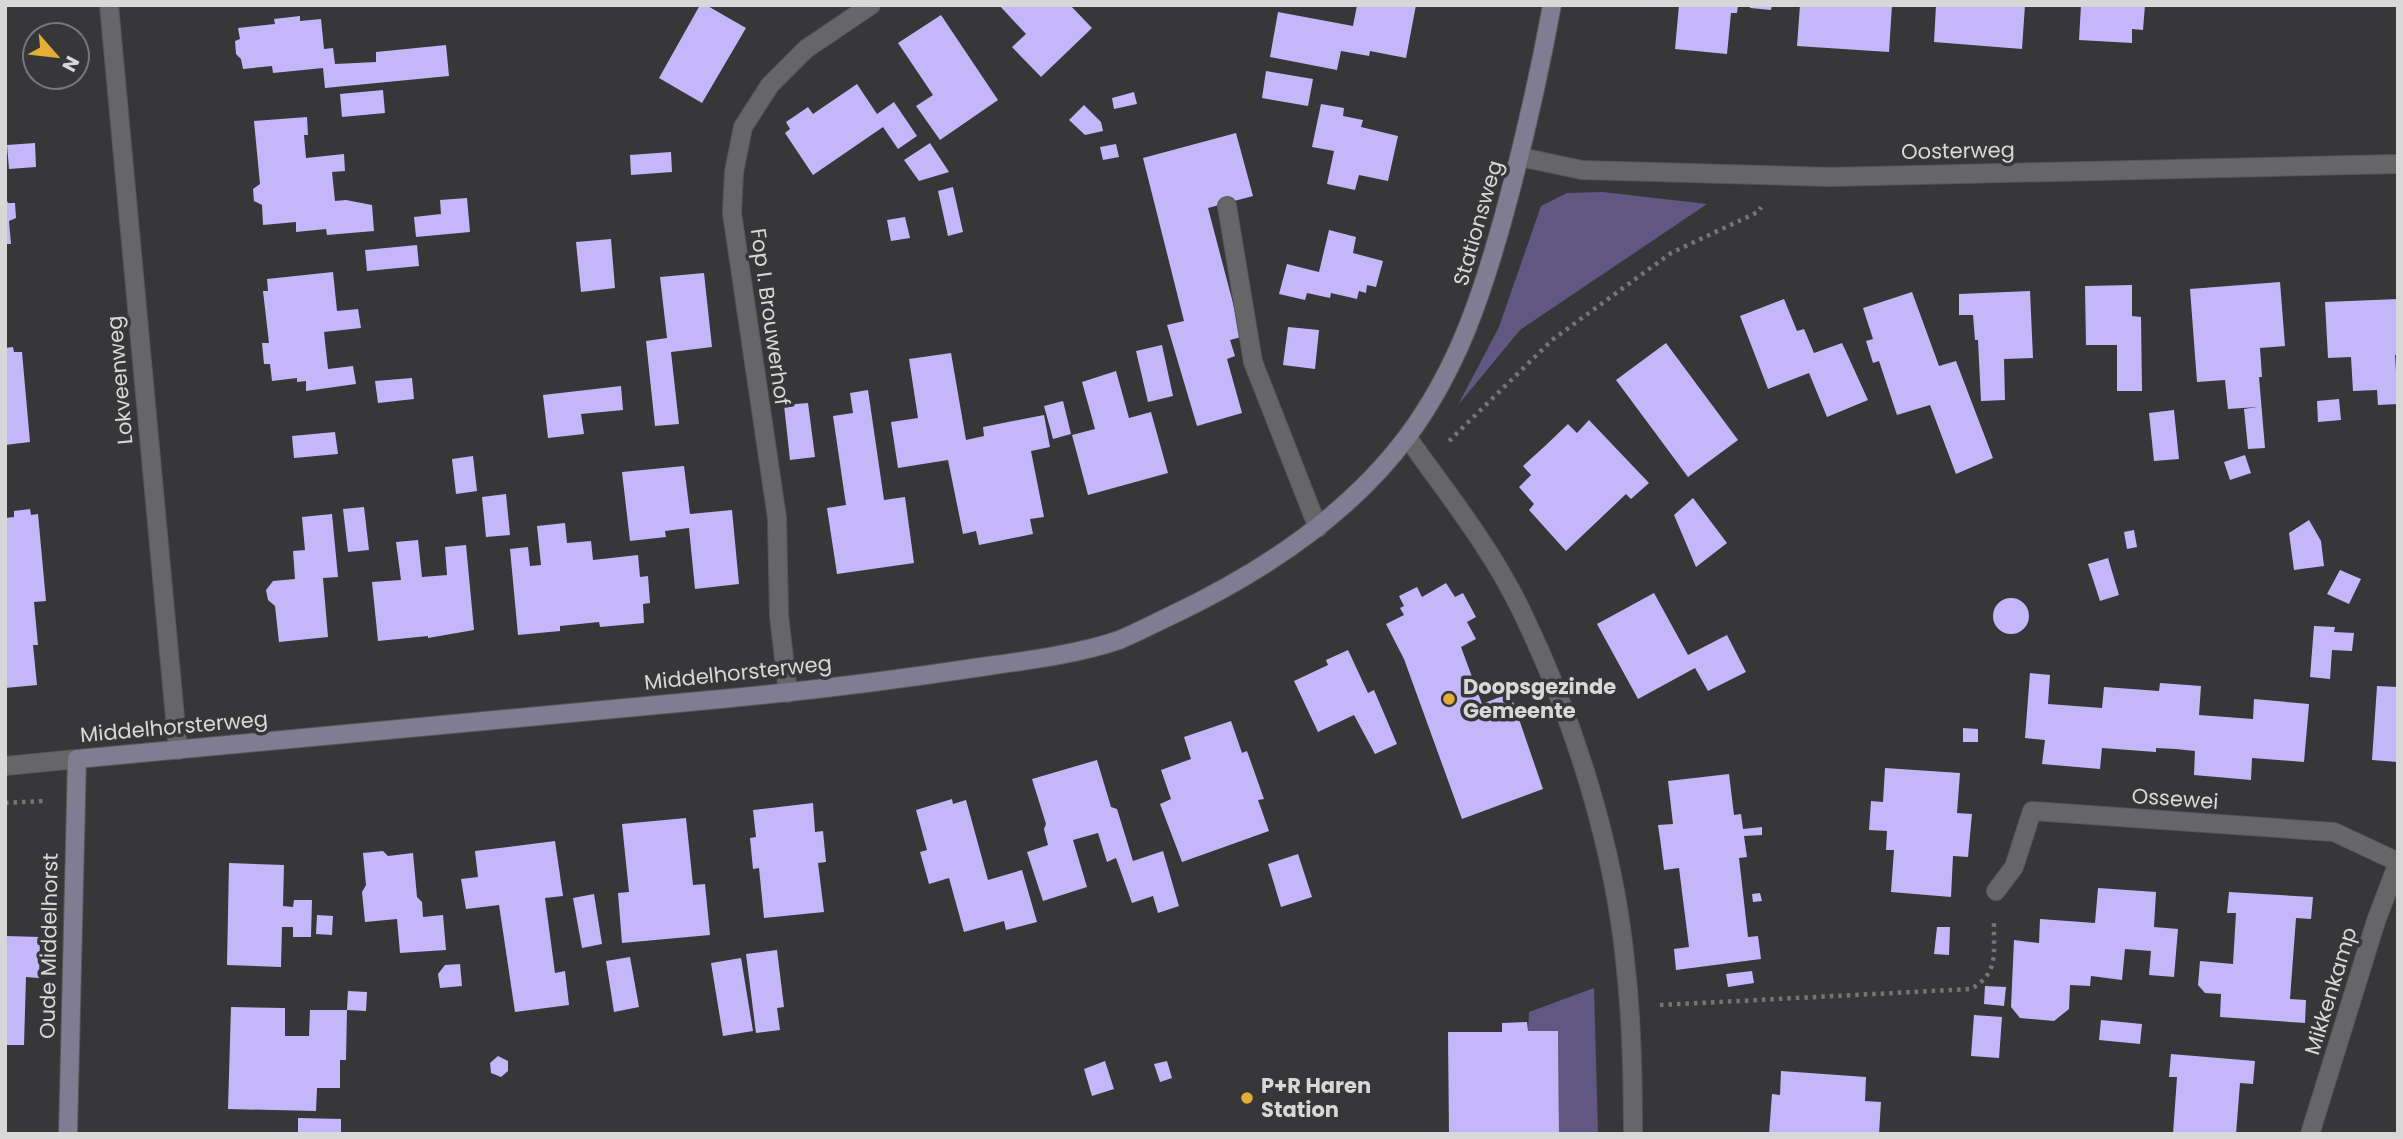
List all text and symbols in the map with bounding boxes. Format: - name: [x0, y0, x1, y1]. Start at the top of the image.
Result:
- north arrow: [21, 21, 91, 91]
- text: N: [55, 51, 86, 76]
- street label: Oosterweg: [1901, 135, 2015, 166]
- street label: Stationsweg: [1446, 157, 1509, 289]
- street label: Fop I. Brouwerhof: [744, 227, 797, 407]
- street label: Lokveenweg: [99, 315, 140, 446]
- street label: Middelhorsterweg: [643, 648, 833, 697]
- place label: Doopsgezinde Gemeente: [1463, 672, 1616, 725]
- marker: Doopsgezinde Gemeente: [1441, 691, 1457, 707]
- street label: Middelhorsterweg: [79, 704, 269, 749]
- street label: Ossewei: [2131, 781, 2219, 816]
- street label: Oude Middelhorst: [32, 853, 65, 1039]
- street label: Mikkenkamp: [2297, 923, 2364, 1058]
- place label: P+R Haren Station: [1261, 1071, 1371, 1124]
- marker: P+R Haren Station: [1239, 1090, 1255, 1106]

